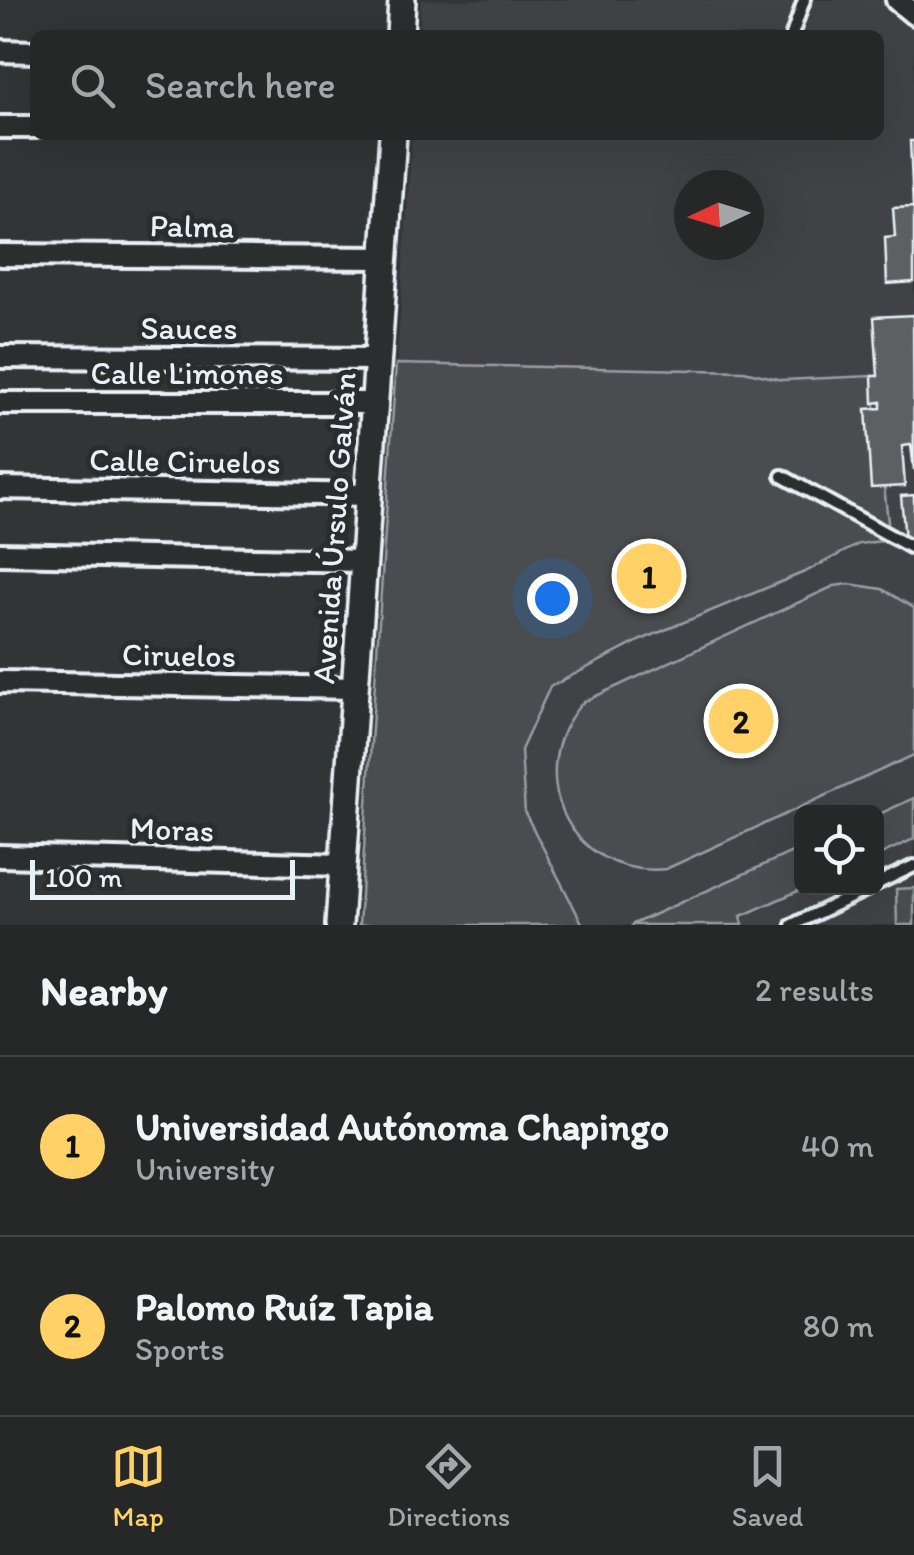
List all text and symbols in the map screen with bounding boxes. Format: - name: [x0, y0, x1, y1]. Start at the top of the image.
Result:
- search box: [30, 30, 884, 140]
- icon: search: [65, 58, 120, 113]
- text: Search here: [145, 62, 336, 108]
- north arrow: [674, 170, 764, 260]
- street label: Palma: [149, 206, 235, 246]
- street label: Sauces: [141, 309, 237, 347]
- street label: Calle Limones: [91, 354, 283, 392]
- street label: Avenida Úrsulo Galván: [304, 371, 364, 685]
- street label: Calle Ciruelos: [89, 440, 281, 482]
- pin: 1: [616, 538, 682, 614]
- your location: [527, 573, 578, 624]
- street label: Ciruelos: [122, 635, 236, 675]
- pin: 2: [708, 684, 774, 758]
- map controls: [794, 805, 884, 895]
- button: locate: [794, 805, 884, 895]
- street label: Moras: [129, 809, 215, 849]
- scale bar: [30, 855, 295, 900]
- text: 100 m: [45, 860, 122, 894]
- text: Nearby: [40, 965, 167, 1016]
- text: 2 results: [755, 971, 874, 1009]
- text: Universidad Autónoma Chapingo: [135, 1104, 669, 1150]
- text: 1: [65, 1127, 80, 1165]
- text: 40 m: [801, 1127, 874, 1165]
- text: University: [135, 1150, 275, 1188]
- text: Palomo Ruíz Tapia: [135, 1284, 433, 1330]
- text: 2: [64, 1307, 81, 1345]
- text: 80 m: [803, 1307, 874, 1345]
- text: Sports: [135, 1330, 225, 1368]
- tab: Map: [111, 1439, 166, 1533]
- tab: Directions: [387, 1439, 510, 1533]
- tab: Saved: [732, 1439, 803, 1533]

